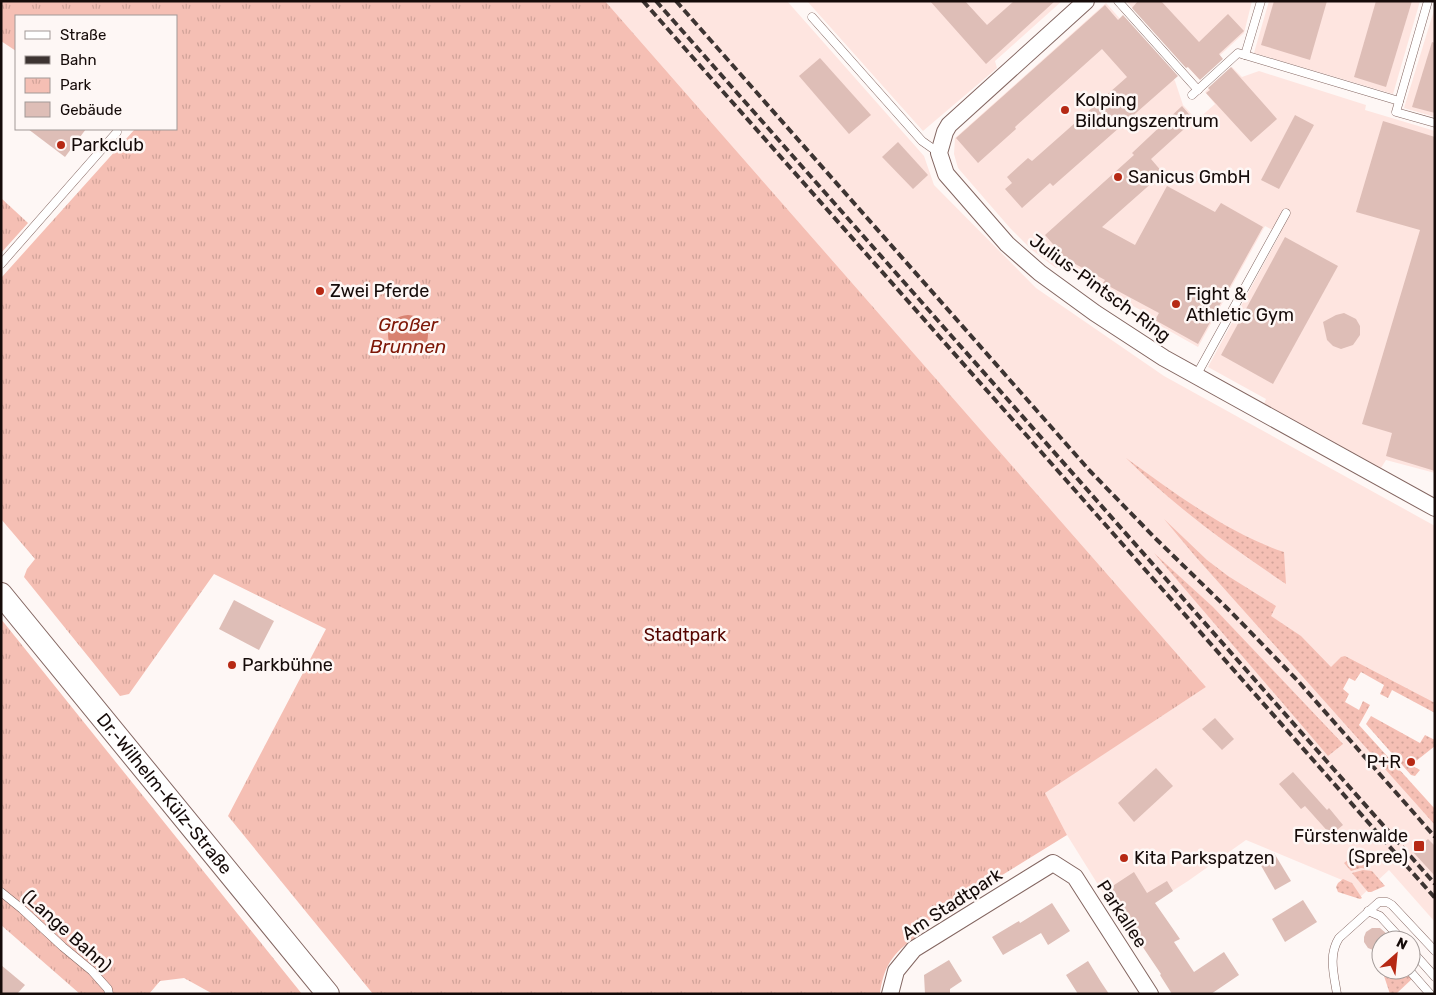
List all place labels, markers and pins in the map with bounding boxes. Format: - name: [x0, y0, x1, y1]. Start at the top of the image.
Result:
- place label: Kolping Bildungszentrum: [1075, 89, 1219, 132]
- marker: Kolping Bildungszentrum: [1059, 104, 1071, 116]
- place label: Parkclub: [71, 134, 144, 156]
- marker: Parkclub: [55, 139, 67, 151]
- place label: Sanicus GmbH: [1128, 166, 1251, 188]
- marker: Sanicus GmbH: [1112, 171, 1124, 183]
- place label: Zwei Pferde: [330, 280, 429, 302]
- place label: Fight & Athletic Gym: [1186, 283, 1294, 326]
- marker: Zwei Pferde: [314, 285, 326, 297]
- marker: Fight & Athletic Gym: [1170, 298, 1182, 310]
- place label: Parkbühne: [242, 654, 333, 676]
- marker: Parkbühne: [226, 659, 238, 671]
- place label: P+R: [1366, 751, 1401, 773]
- marker: P+R: [1405, 756, 1417, 768]
- place label: Fürstenwalde (Spree): [1294, 825, 1408, 868]
- marker: Fürstenwalde (Spree): [1412, 839, 1426, 853]
- place label: Kita Parkspatzen: [1134, 847, 1275, 869]
- marker: Kita Parkspatzen: [1118, 852, 1130, 864]

